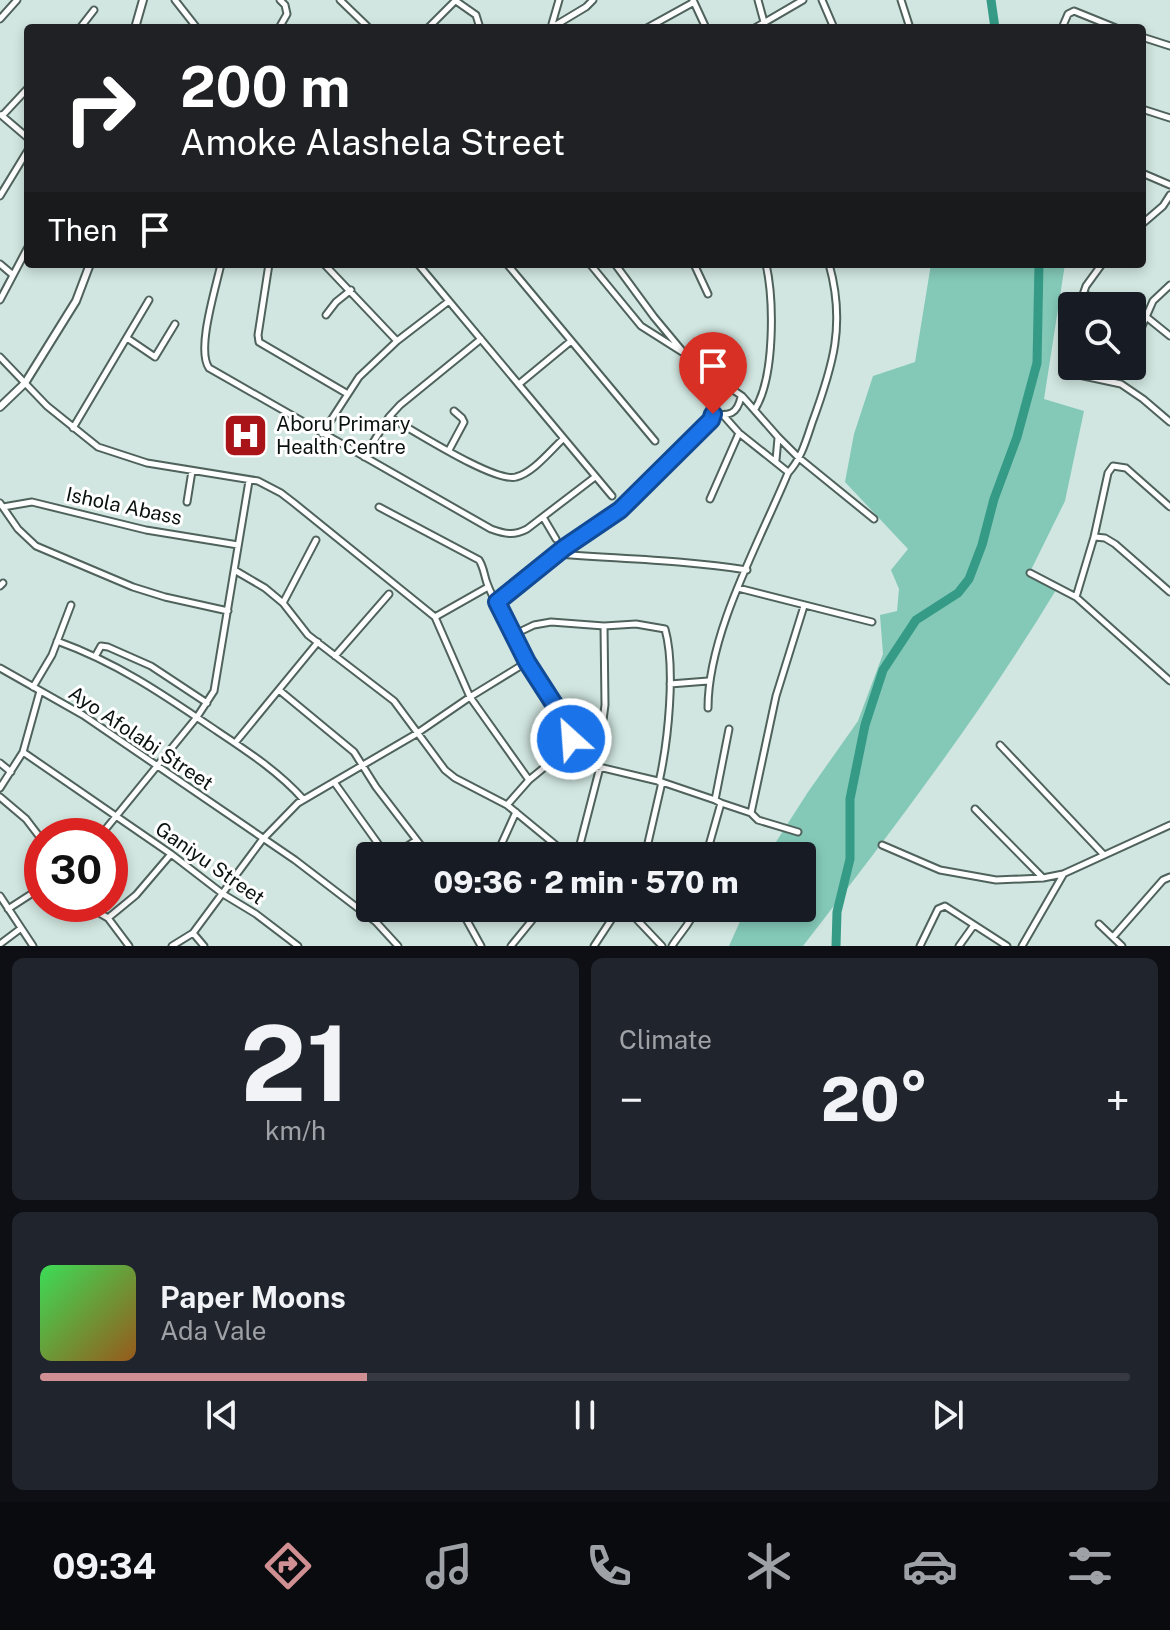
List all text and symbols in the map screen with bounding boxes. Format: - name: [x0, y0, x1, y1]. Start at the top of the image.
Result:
- text: 200 m: [180, 54, 350, 120]
- icon: right: [48, 56, 152, 160]
- text: Amoke Alashela Street: [180, 121, 565, 163]
- icon: arrive: [133, 208, 177, 252]
- text: Then: [48, 212, 117, 248]
- map controls: [1058, 292, 1146, 380]
- button: search: [1058, 292, 1146, 380]
- pin: [679, 332, 747, 414]
- icon: arrive: [691, 344, 735, 388]
- hospital icon: Aboru Primary Health Centre: [221, 411, 269, 459]
- place label: Aboru Primary Health Centre: [276, 412, 411, 459]
- street label: Ishola Abass: [64, 482, 184, 530]
- street label: Ayo Afolabi Street: [64, 681, 218, 795]
- position arrow: [529, 697, 613, 781]
- street label: Ganiyu Street: [151, 817, 269, 909]
- speed limit sign: 30: [24, 818, 128, 922]
- text: 09:36 · 2 min · 570 m: [434, 864, 738, 900]
- text: 21: [240, 1002, 351, 1124]
- text: Climate: [619, 1024, 712, 1055]
- text: 20°: [821, 1064, 928, 1135]
- text: −: [619, 1074, 643, 1126]
- text: +: [1106, 1074, 1130, 1126]
- text: km/h: [265, 1115, 326, 1146]
- text: Paper Moons: [160, 1279, 346, 1315]
- text: Ada Vale: [160, 1315, 266, 1346]
- icon: previous: [200, 1393, 244, 1437]
- icon: pause: [563, 1393, 607, 1437]
- icon: next: [926, 1393, 970, 1437]
- icon: directions: [260, 1538, 316, 1594]
- icon: music: [421, 1538, 477, 1594]
- icon: phone: [581, 1538, 637, 1594]
- icon: climate: [741, 1538, 797, 1594]
- icon: car: [902, 1538, 958, 1594]
- icon: filters: [1062, 1538, 1118, 1594]
- text: 09:34: [52, 1545, 156, 1587]

